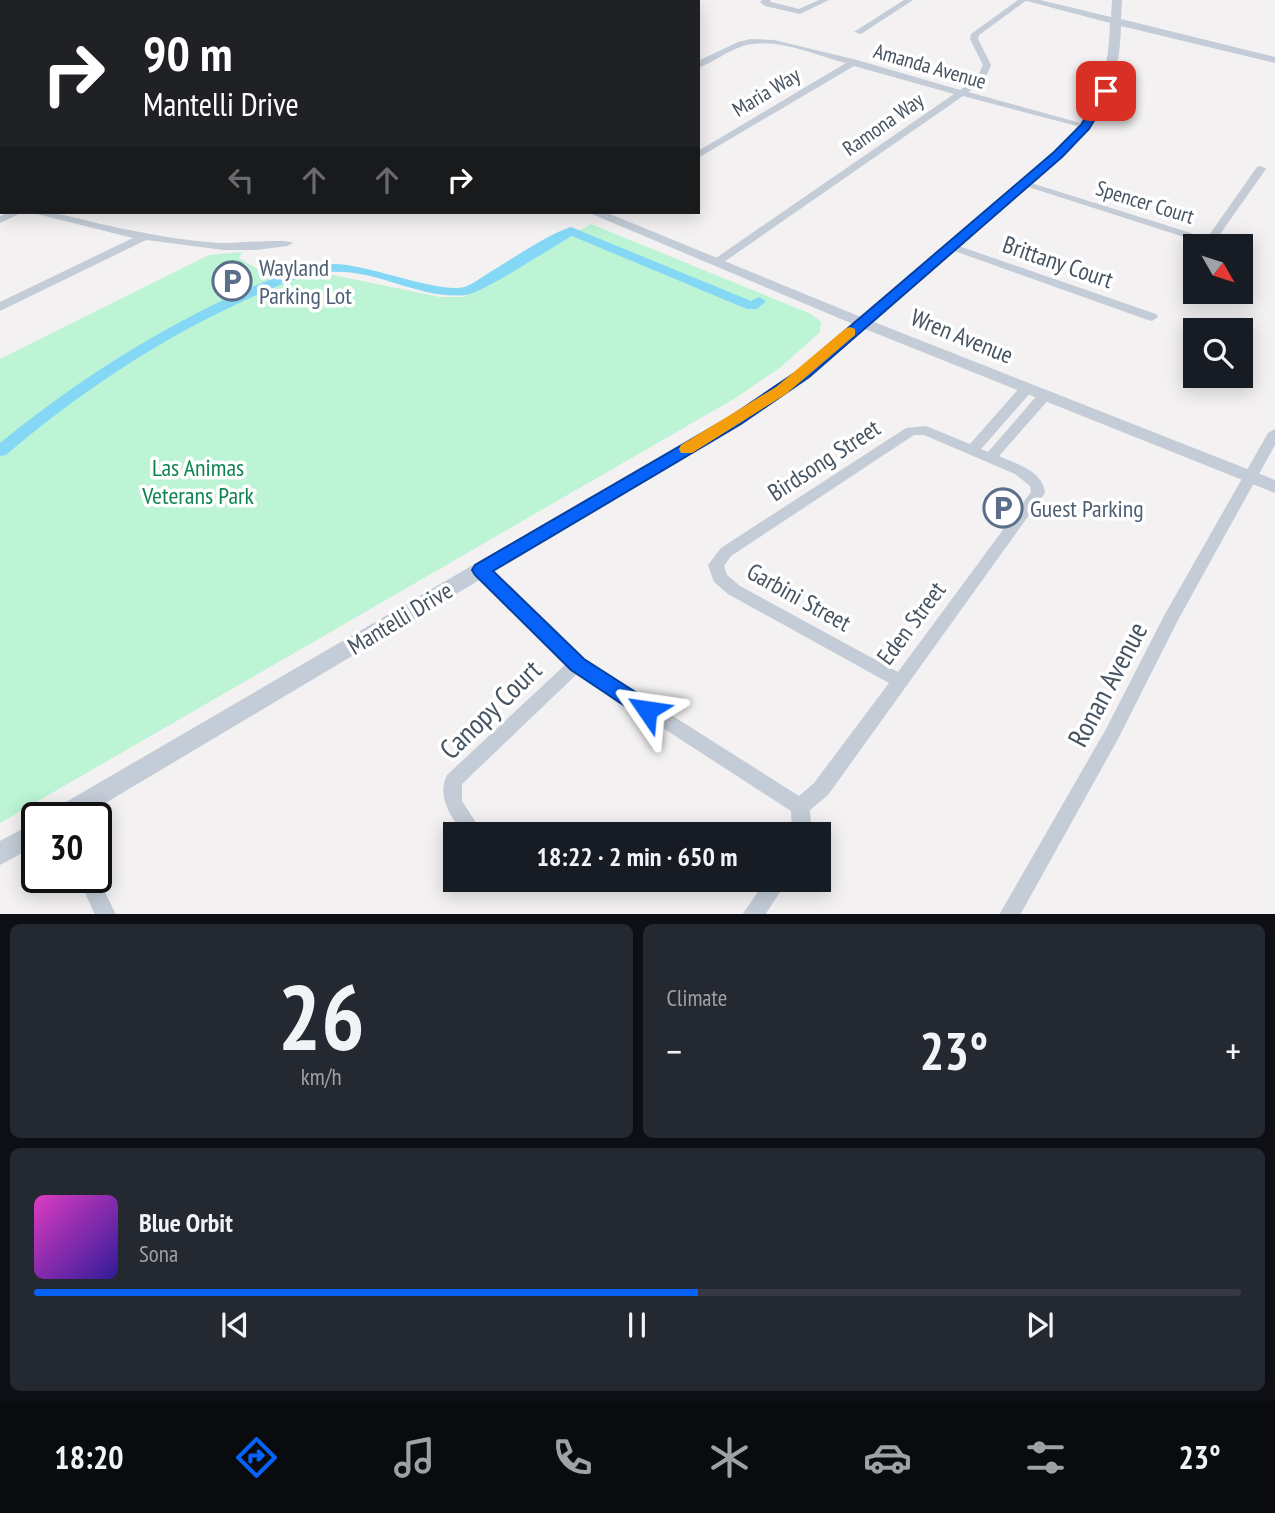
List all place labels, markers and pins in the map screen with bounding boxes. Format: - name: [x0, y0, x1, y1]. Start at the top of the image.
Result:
- pin: [1076, 61, 1136, 121]
- place label: Wayland Parking Lot: [259, 252, 352, 311]
- parking icon: Wayland Parking Lot: [211, 260, 253, 302]
- parking icon: Guest Parking: [982, 487, 1024, 529]
- place label: Guest Parking: [1030, 493, 1144, 524]

